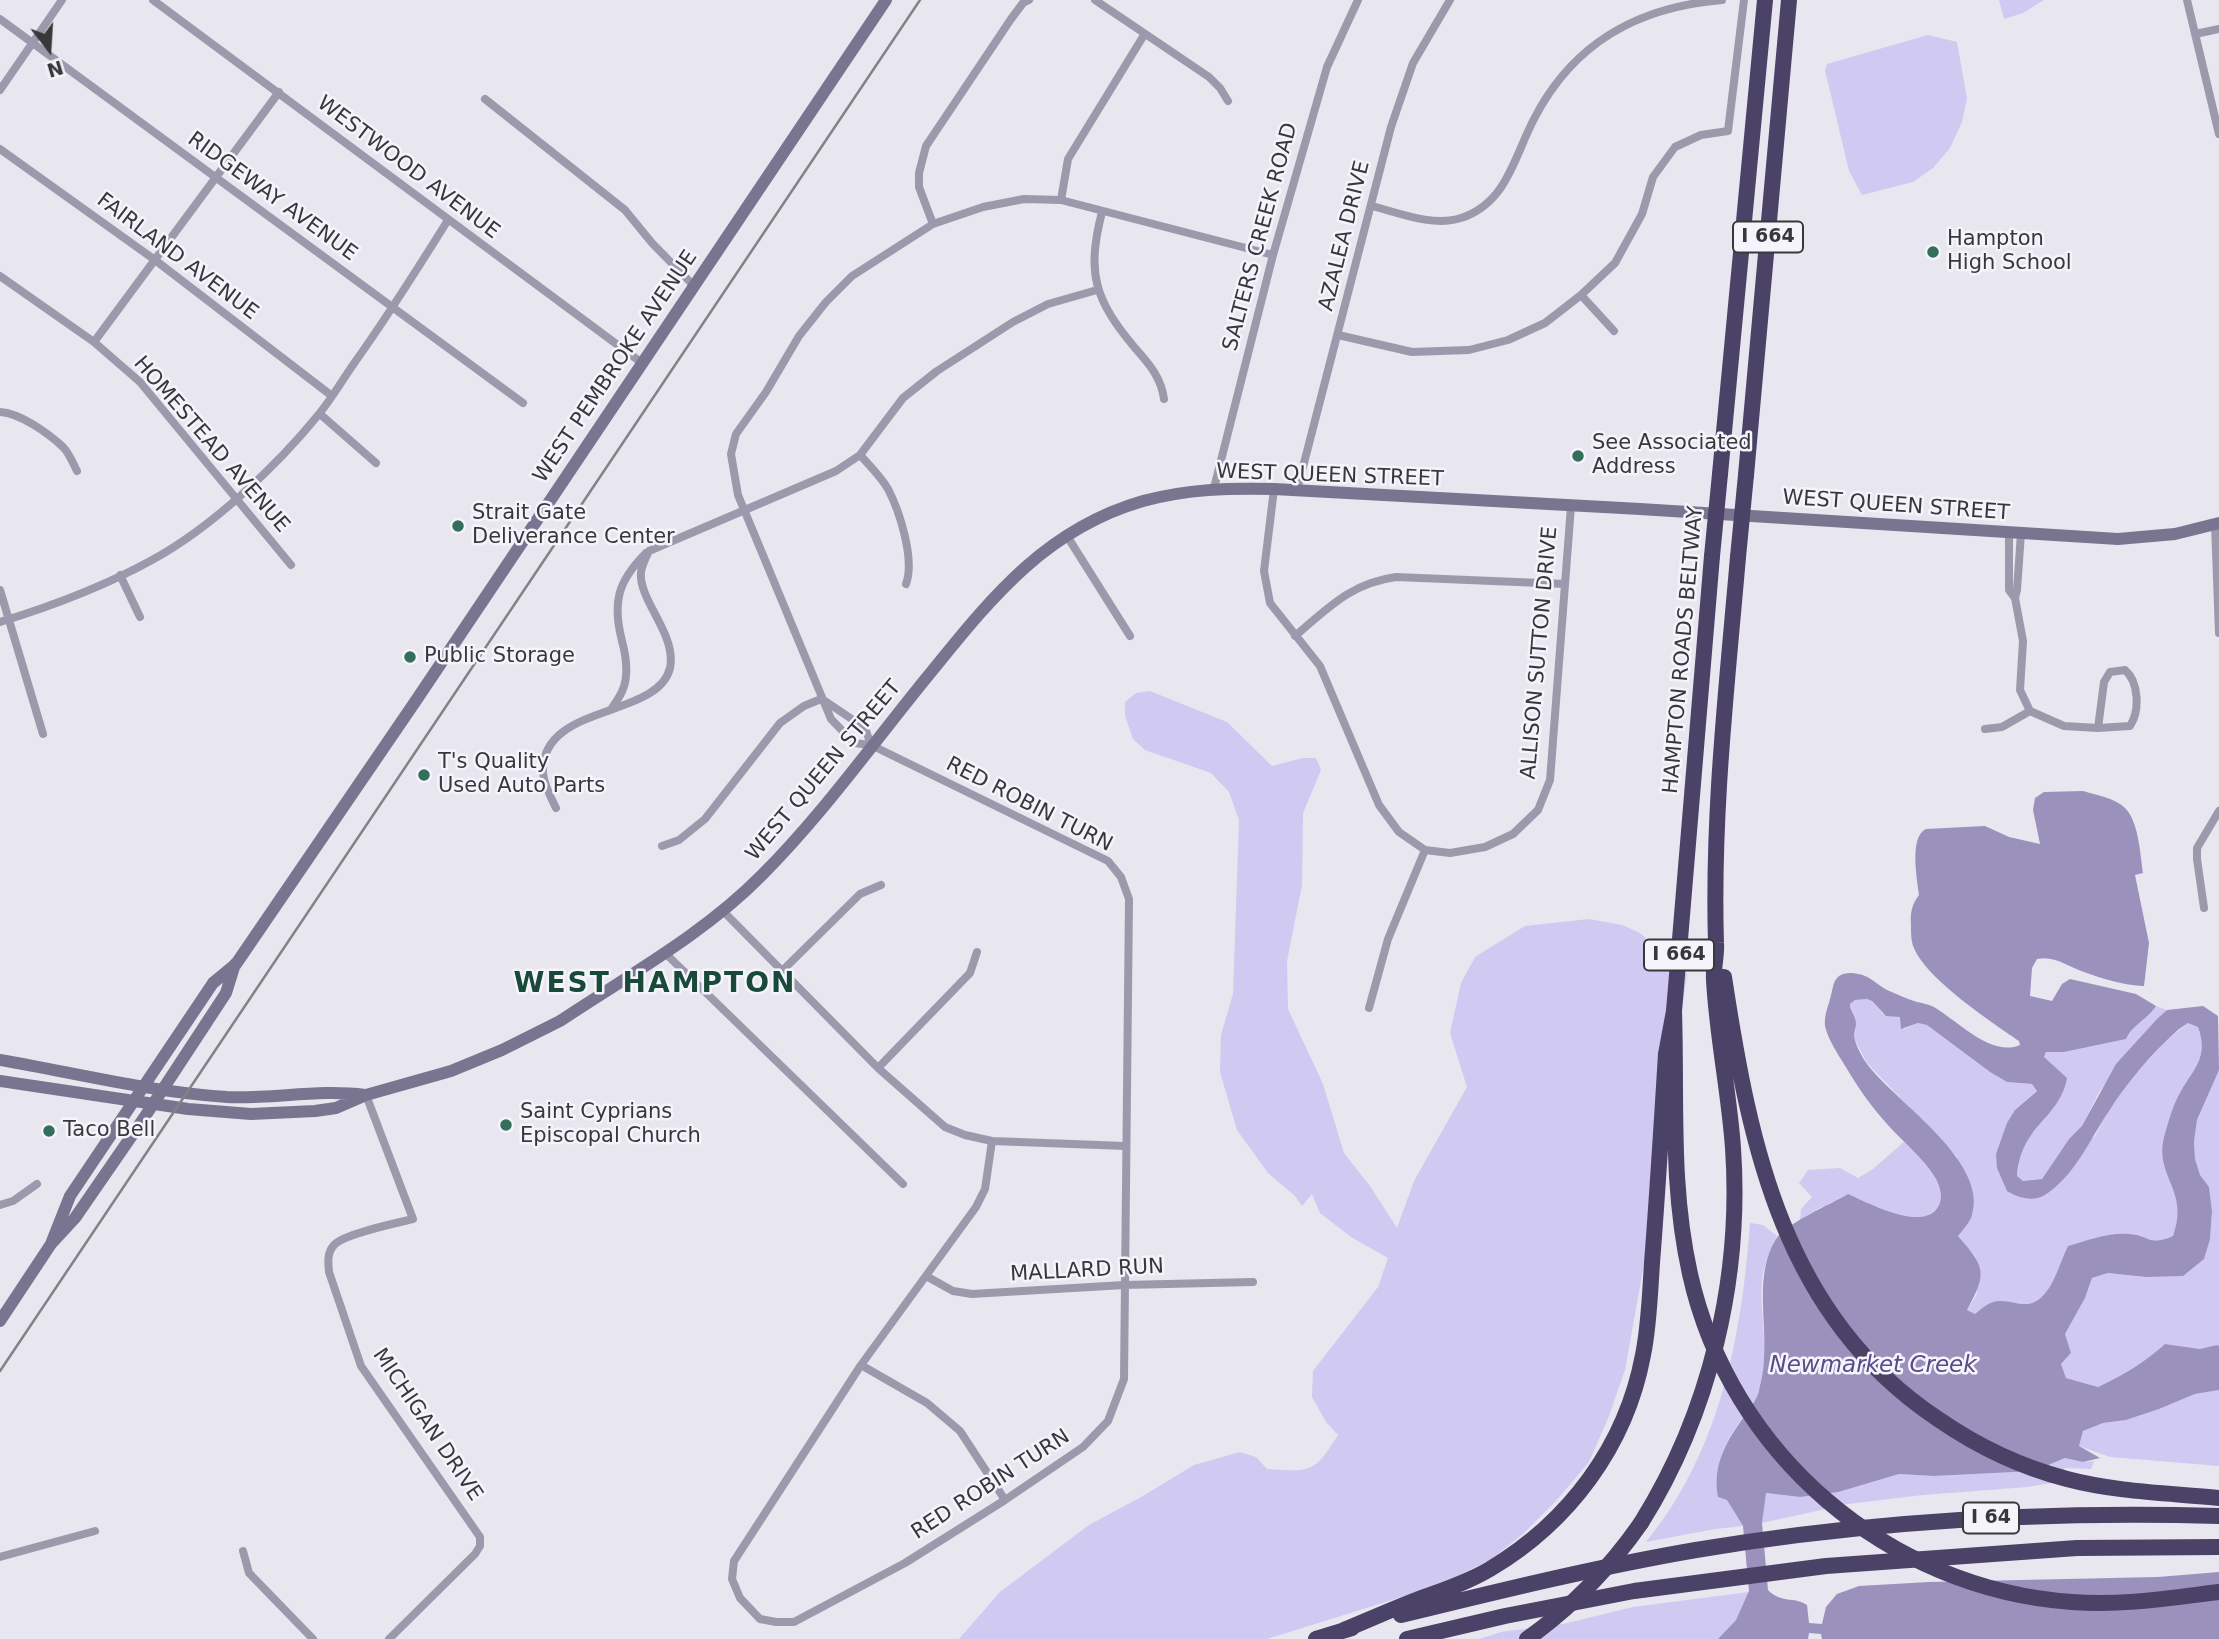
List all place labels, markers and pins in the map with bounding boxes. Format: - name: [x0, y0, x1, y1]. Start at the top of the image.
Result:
- place label: Hampton High School: [1947, 227, 2072, 277]
- marker: Hampton High School: [1925, 244, 1941, 260]
- place label: See Associated Address: [1592, 431, 1752, 481]
- marker: See Associated Address: [1570, 448, 1586, 464]
- place label: Strait Gate Deliverance Center: [472, 501, 675, 551]
- marker: Strait Gate Deliverance Center: [450, 518, 466, 534]
- place label: Public Storage: [424, 644, 575, 670]
- marker: Public Storage: [402, 649, 418, 665]
- place label: T's Quality Used Auto Parts: [438, 750, 605, 800]
- marker: T's Quality Used Auto Parts: [416, 767, 432, 783]
- place label: Saint Cyprians Episcopal Church: [520, 1100, 701, 1150]
- marker: Saint Cyprians Episcopal Church: [498, 1117, 514, 1133]
- place label: Taco Bell: [63, 1118, 155, 1144]
- marker: Taco Bell: [41, 1123, 57, 1139]

